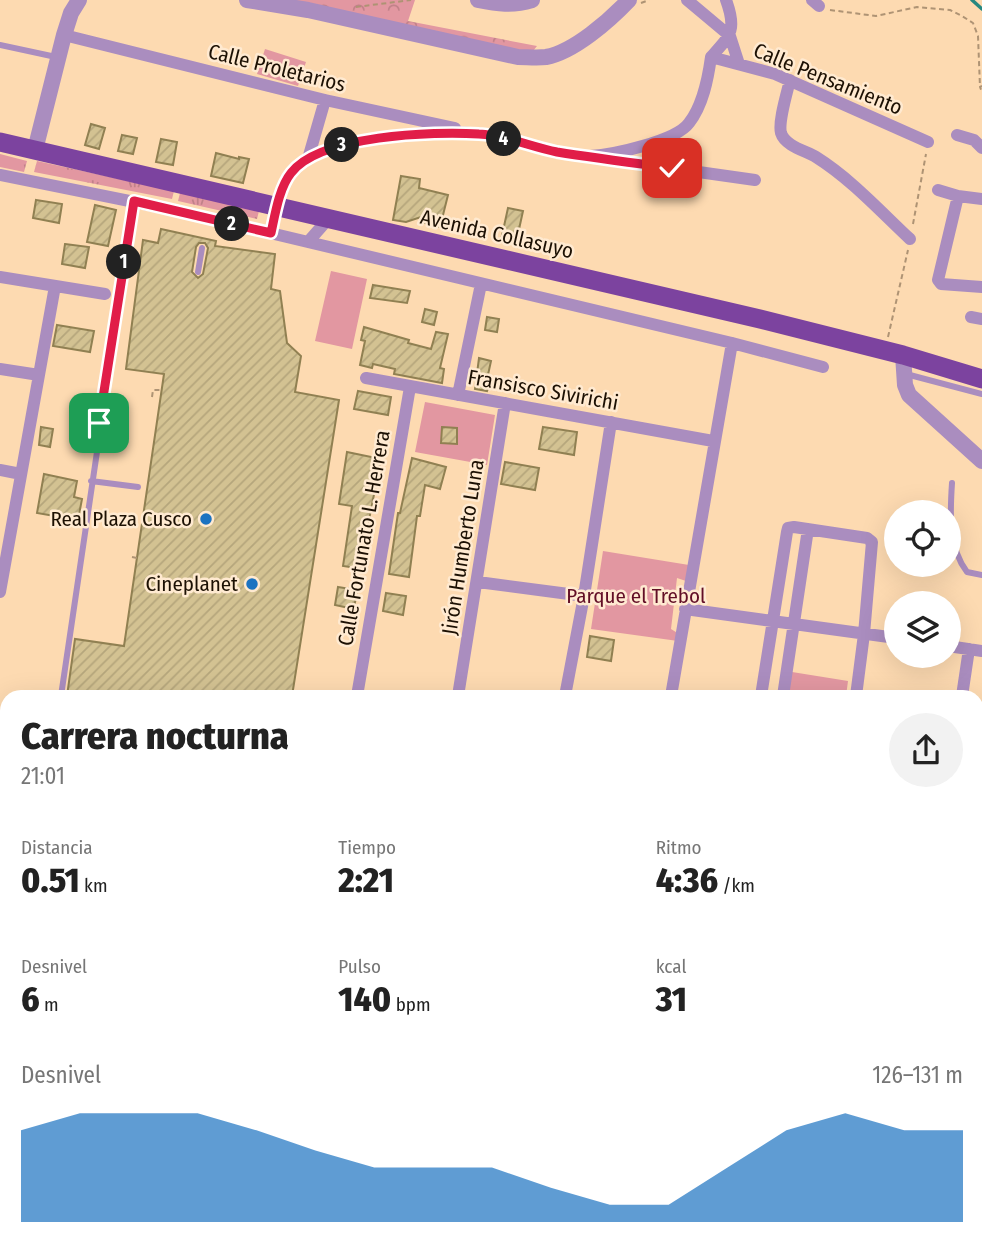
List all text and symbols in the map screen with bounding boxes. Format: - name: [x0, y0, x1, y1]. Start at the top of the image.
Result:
- street label: Calle Pensamiento: [750, 37, 906, 121]
- street label: Calle Proletarios: [206, 38, 348, 98]
- pin: 4: [486, 122, 522, 156]
- text: 4: [499, 127, 508, 150]
- pin: 3: [324, 128, 360, 162]
- text: 3: [337, 133, 346, 156]
- pin: [642, 138, 702, 198]
- icon: check: [653, 149, 691, 187]
- street label: Avenida Collasuyo: [418, 204, 576, 264]
- pin: 2: [215, 206, 250, 242]
- text: 2: [227, 212, 236, 235]
- pin: 1: [106, 244, 142, 280]
- text: 1: [119, 250, 128, 273]
- street label: Fransisco Sivirichi: [466, 364, 620, 416]
- pin: [69, 393, 129, 453]
- icon: arrive: [80, 404, 118, 442]
- street label: Calle Fortunato L. Herrera: [332, 428, 396, 648]
- street label: Jirón Humberto Luna: [436, 457, 490, 637]
- map controls: [884, 500, 961, 668]
- button: locate: [884, 500, 961, 577]
- place label: Real Plaza Cusco: [50, 506, 192, 532]
- marker: Real Plaza Cusco: [198, 511, 214, 527]
- place label: Cineplanet: [145, 571, 238, 597]
- marker: Cineplanet: [244, 576, 260, 592]
- park label: Parque el Trebol: [566, 583, 706, 609]
- button: layers: [884, 591, 961, 668]
- text: Carrera nocturna: [21, 713, 289, 759]
- button: share: [889, 713, 963, 787]
- text: 21:01: [21, 762, 65, 790]
- text: Distancia: [21, 836, 93, 859]
- text: Tiempo: [338, 836, 396, 859]
- text: Ritmo: [656, 836, 702, 859]
- text: 0.51: [21, 859, 80, 901]
- text: 2:21: [338, 859, 394, 901]
- text: 4:36: [656, 859, 718, 901]
- text: km: [80, 874, 108, 897]
- text: /km: [718, 874, 755, 897]
- text: Desnivel: [21, 955, 87, 978]
- text: Pulso: [338, 955, 381, 978]
- text: kcal: [656, 955, 686, 978]
- text: 6: [21, 978, 40, 1020]
- text: 140: [338, 978, 391, 1020]
- text: 31: [656, 978, 687, 1020]
- text: m: [40, 993, 59, 1016]
- text: bpm: [391, 993, 431, 1016]
- text: Desnivel: [21, 1061, 101, 1089]
- text: 126–131 m: [872, 1061, 963, 1089]

